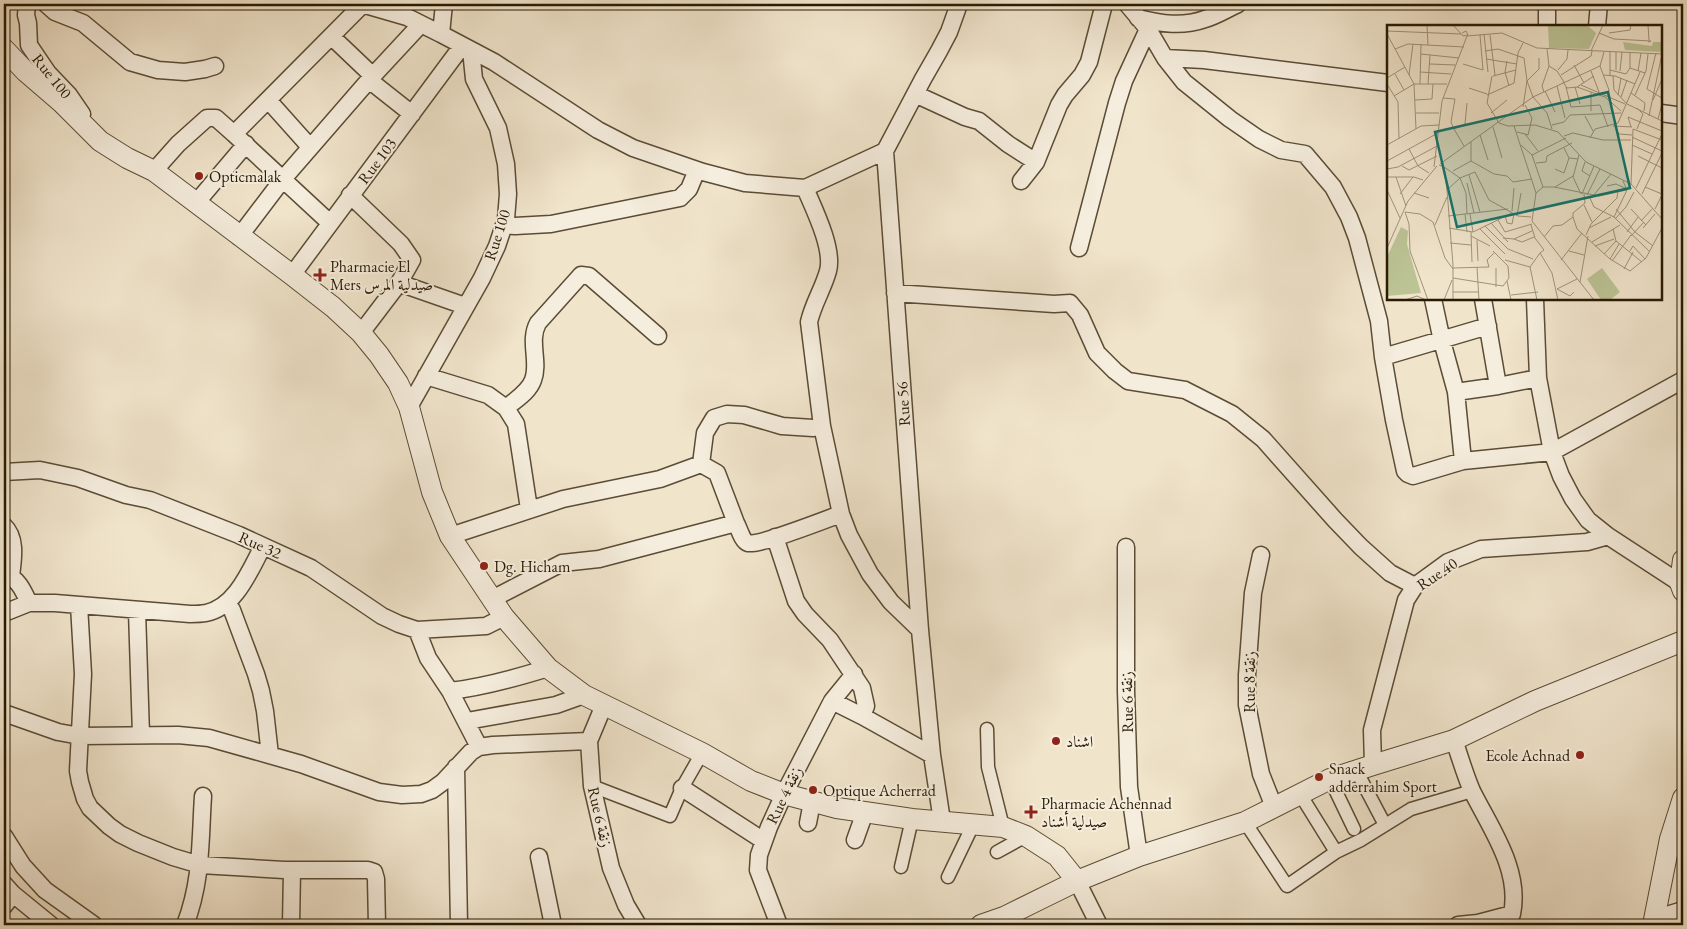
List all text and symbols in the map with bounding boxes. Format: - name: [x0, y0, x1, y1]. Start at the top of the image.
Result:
- inset map: [1387, 25, 1662, 300]
- street label: Rue 100: [27, 49, 77, 103]
- street label: Rue 103: [353, 134, 401, 188]
- place label: Opticmalak: [209, 166, 282, 187]
- marker: Opticmalak: [193, 170, 205, 182]
- street label: Rue 100: [479, 207, 515, 263]
- place label: Pharmacie El Mers صيدلية المرس: [330, 256, 433, 295]
- marker: Pharmacie El Mers صيدلية المرس: [314, 269, 326, 281]
- street label: Rue 56: [891, 381, 915, 427]
- street label: Rue 32: [235, 526, 285, 564]
- street label: Rue 40: [1413, 553, 1462, 595]
- place label: Dg. Hicham: [494, 556, 571, 577]
- marker: Dg. Hicham: [478, 560, 490, 572]
- street label: Rue 8 زنقة: [1239, 651, 1260, 713]
- street label: Rue 6 زنقة: [1116, 671, 1138, 733]
- place label: اشناد: [1066, 731, 1093, 752]
- marker: اشناد: [1050, 735, 1062, 747]
- place label: Ecole Achnad: [1485, 745, 1571, 766]
- marker: Ecole Achnad: [1574, 749, 1586, 761]
- place label: Snack adderrahim Sport: [1329, 758, 1437, 797]
- street label: Rue 4 زنقة: [761, 763, 807, 827]
- marker: Snack adderrahim Sport: [1313, 771, 1325, 783]
- place label: Optique Acherrad: [823, 780, 937, 801]
- marker: Optique Acherrad: [807, 784, 819, 796]
- street label: Rue 6 زنقة: [583, 785, 617, 849]
- place label: Pharmacie Achennad صيدلية أشناد: [1041, 793, 1173, 832]
- marker: Pharmacie Achennad صيدلية أشناد: [1025, 806, 1037, 818]

